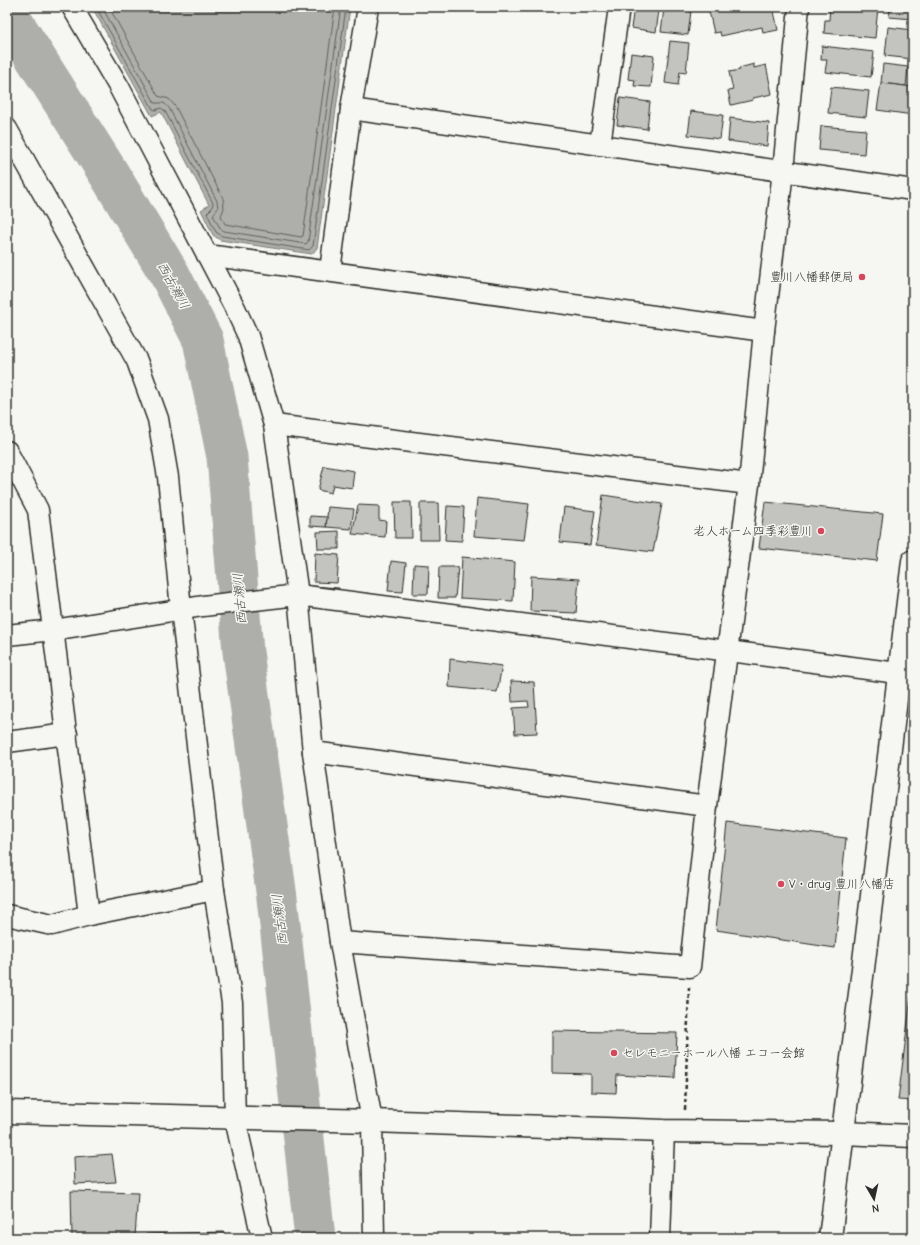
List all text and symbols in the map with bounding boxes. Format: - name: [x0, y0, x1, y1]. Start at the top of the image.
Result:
- water label: 西古瀬川: [154, 259, 193, 312]
- place label: 豊川八幡郵便局: [770, 270, 854, 284]
- marker: 豊川八幡郵便局: [857, 272, 867, 282]
- place label: 老人ホーム四季彩豊川: [693, 524, 813, 538]
- marker: 老人ホーム四季彩豊川: [816, 526, 826, 536]
- water label: 西古瀬川: [230, 572, 249, 626]
- place label: V・drug 豊川八幡店: [789, 877, 895, 891]
- marker: V・drug 豊川八幡店: [776, 879, 786, 889]
- water label: 西古瀬川: [269, 893, 290, 947]
- place label: セレモニーホール八幡 エコー会館: [622, 1046, 805, 1060]
- marker: セレモニーホール八幡 エコー会館: [609, 1048, 619, 1058]
- north arrow: [854, 1179, 894, 1219]
- text: N: [871, 1201, 880, 1215]

